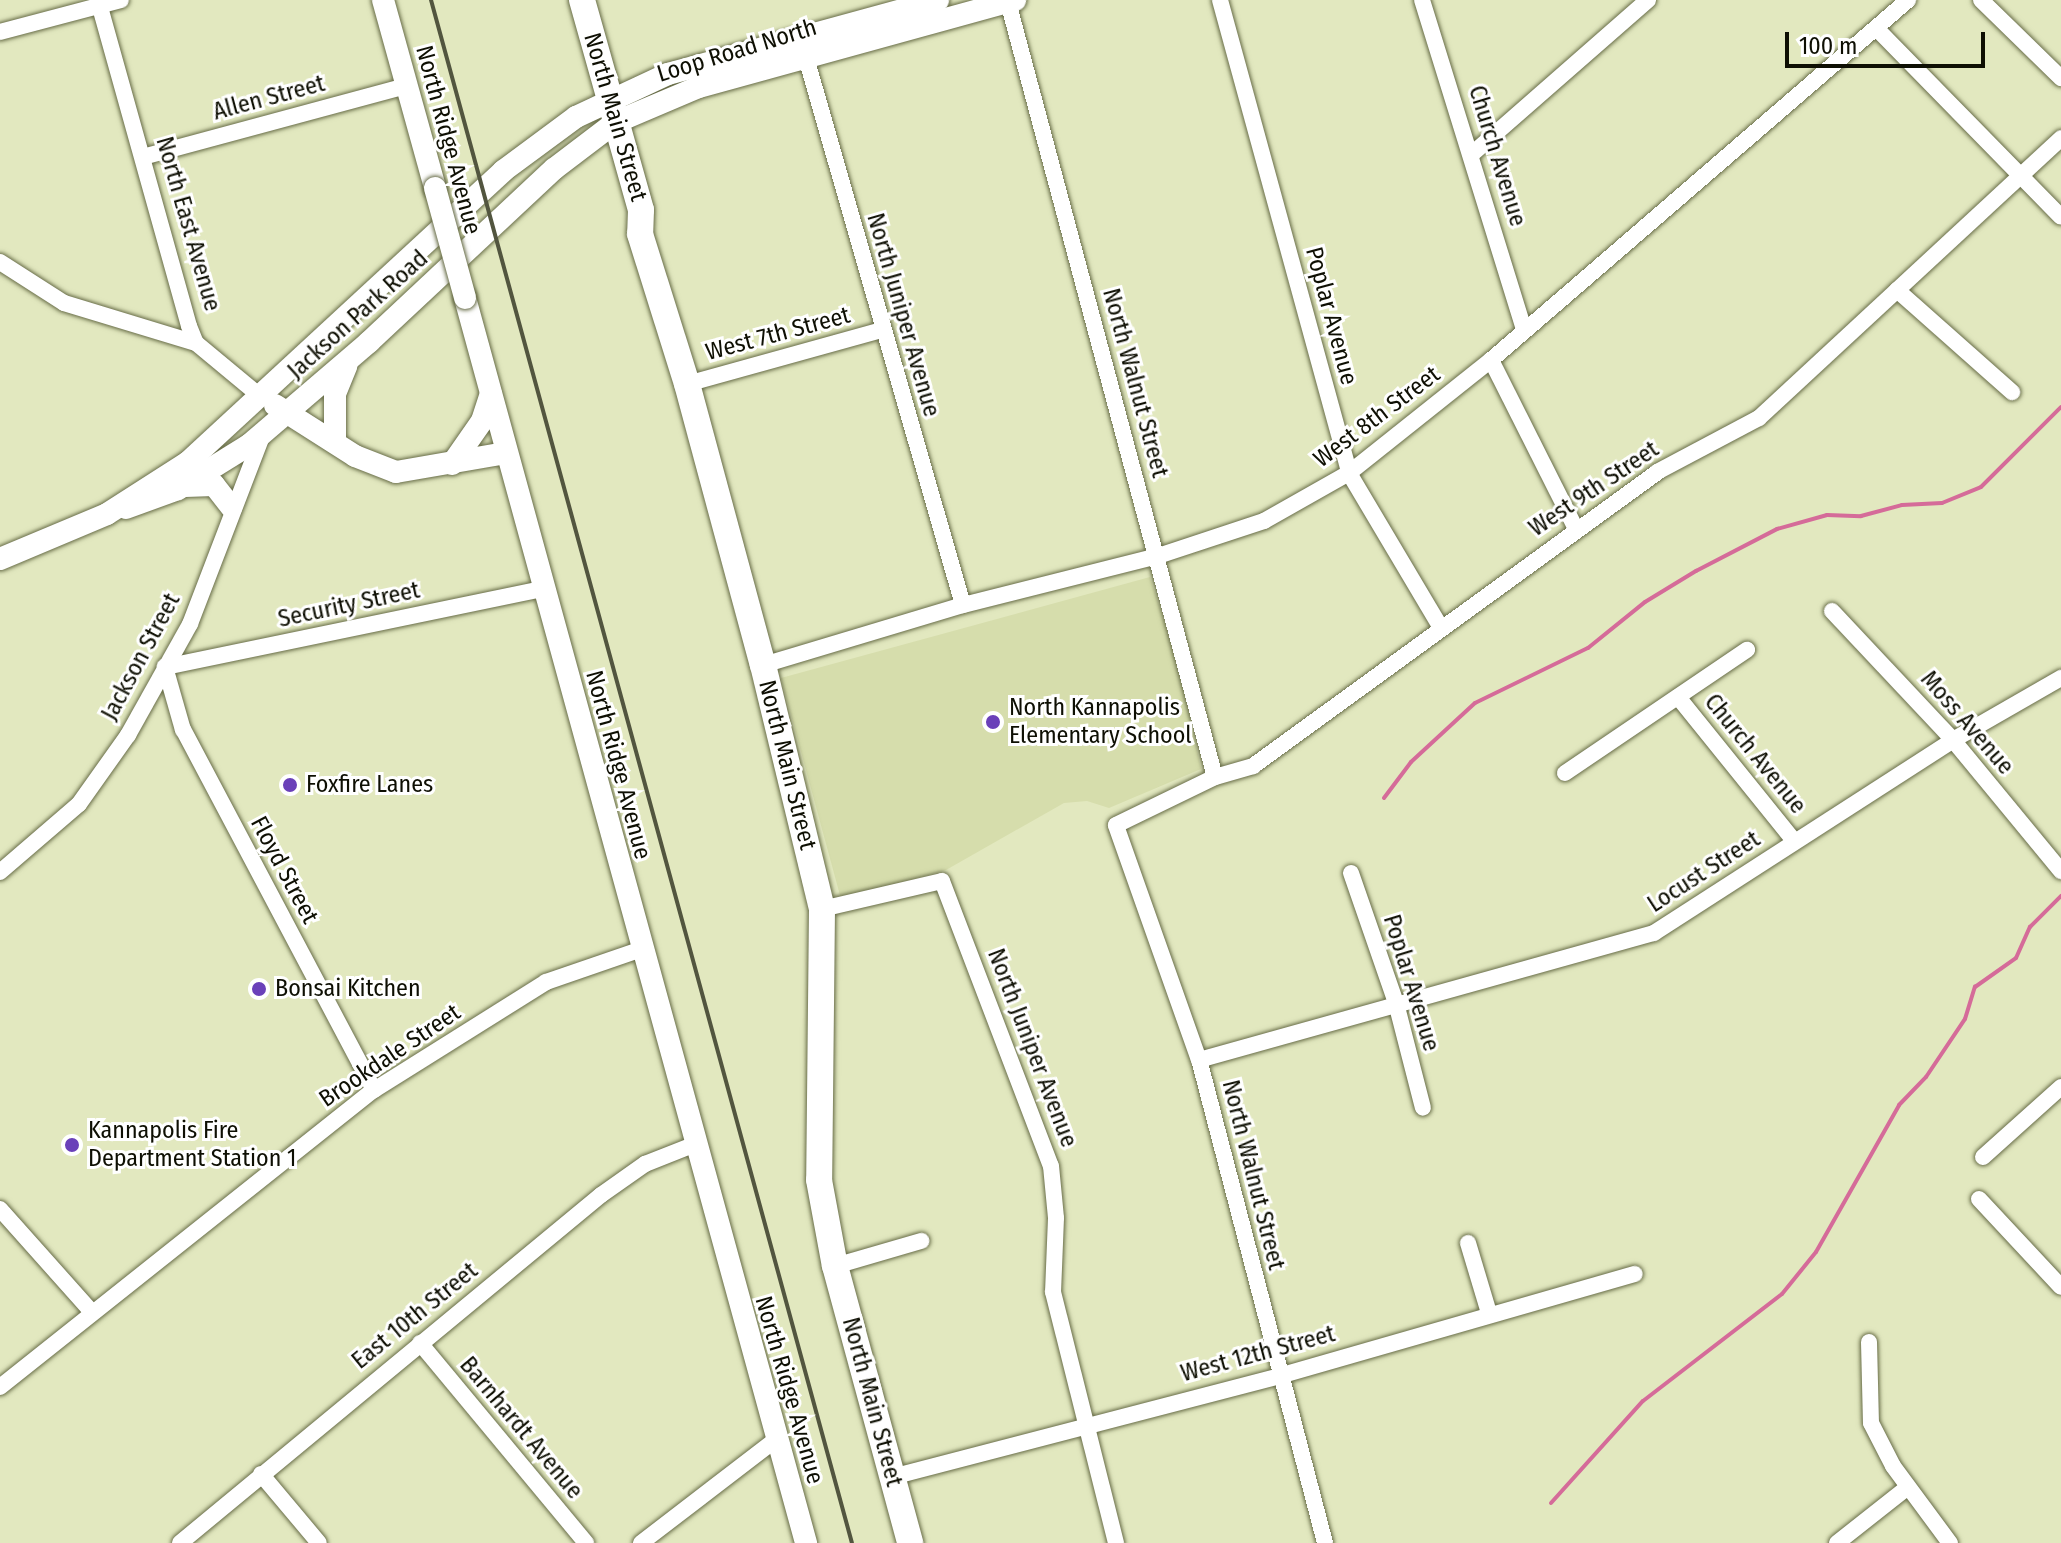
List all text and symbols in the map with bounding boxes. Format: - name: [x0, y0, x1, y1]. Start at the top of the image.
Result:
- street label: Loop Road North: [654, 13, 820, 89]
- scale bar: [1789, 16, 1989, 66]
- street label: North Main Street: [577, 29, 653, 205]
- text: 100 m: [1799, 32, 1857, 60]
- street label: North Ridge Avenue: [409, 42, 487, 238]
- street label: Allen Street: [210, 69, 328, 127]
- street label: Church Avenue: [1462, 82, 1532, 230]
- street label: North East Avenue: [149, 133, 227, 315]
- street label: North Juniper Avenue: [860, 210, 946, 420]
- street label: Jackson Park Road: [282, 244, 434, 386]
- street label: Poplar Avenue: [1299, 244, 1363, 388]
- street label: North Walnut Street: [1096, 285, 1174, 481]
- street label: West 7th Street: [703, 301, 853, 367]
- street label: West 8th Street: [1308, 360, 1446, 474]
- street label: West 9th Street: [1524, 435, 1664, 543]
- street label: Security Street: [276, 576, 422, 634]
- street label: Jackson Street: [95, 589, 187, 725]
- street label: Moss Avenue: [1914, 665, 2020, 781]
- street label: North Ridge Avenue: [579, 667, 657, 863]
- street label: North Main Street: [752, 677, 822, 853]
- street label: Church Avenue: [1698, 688, 1812, 820]
- place label: North Kannapolis Elementary School: [1009, 694, 1192, 750]
- marker: North Kannapolis Elementary School: [984, 713, 1002, 731]
- place label: Foxfire Lanes: [306, 771, 433, 799]
- marker: Foxfire Lanes: [281, 776, 299, 794]
- street label: Floyd Street: [244, 812, 324, 928]
- street label: Locust Street: [1642, 825, 1766, 919]
- street label: Poplar Avenue: [1377, 911, 1445, 1055]
- street label: North Juniper Avenue: [981, 945, 1083, 1151]
- place label: Bonsai Kitchen: [275, 975, 421, 1003]
- marker: Bonsai Kitchen: [250, 980, 268, 998]
- street label: Brookdale Street: [314, 998, 466, 1114]
- street label: North Walnut Street: [1215, 1077, 1291, 1273]
- place label: Kannapolis Fire Department Station 1: [88, 1117, 296, 1173]
- marker: Kannapolis Fire Department Station 1: [63, 1136, 81, 1154]
- street label: East 10th Street: [346, 1257, 484, 1375]
- street label: North Ridge Avenue: [748, 1293, 830, 1487]
- street label: North Main Street: [836, 1314, 908, 1490]
- street label: West 12th Street: [1178, 1320, 1338, 1388]
- street label: Barnhardt Avenue: [453, 1351, 589, 1505]

